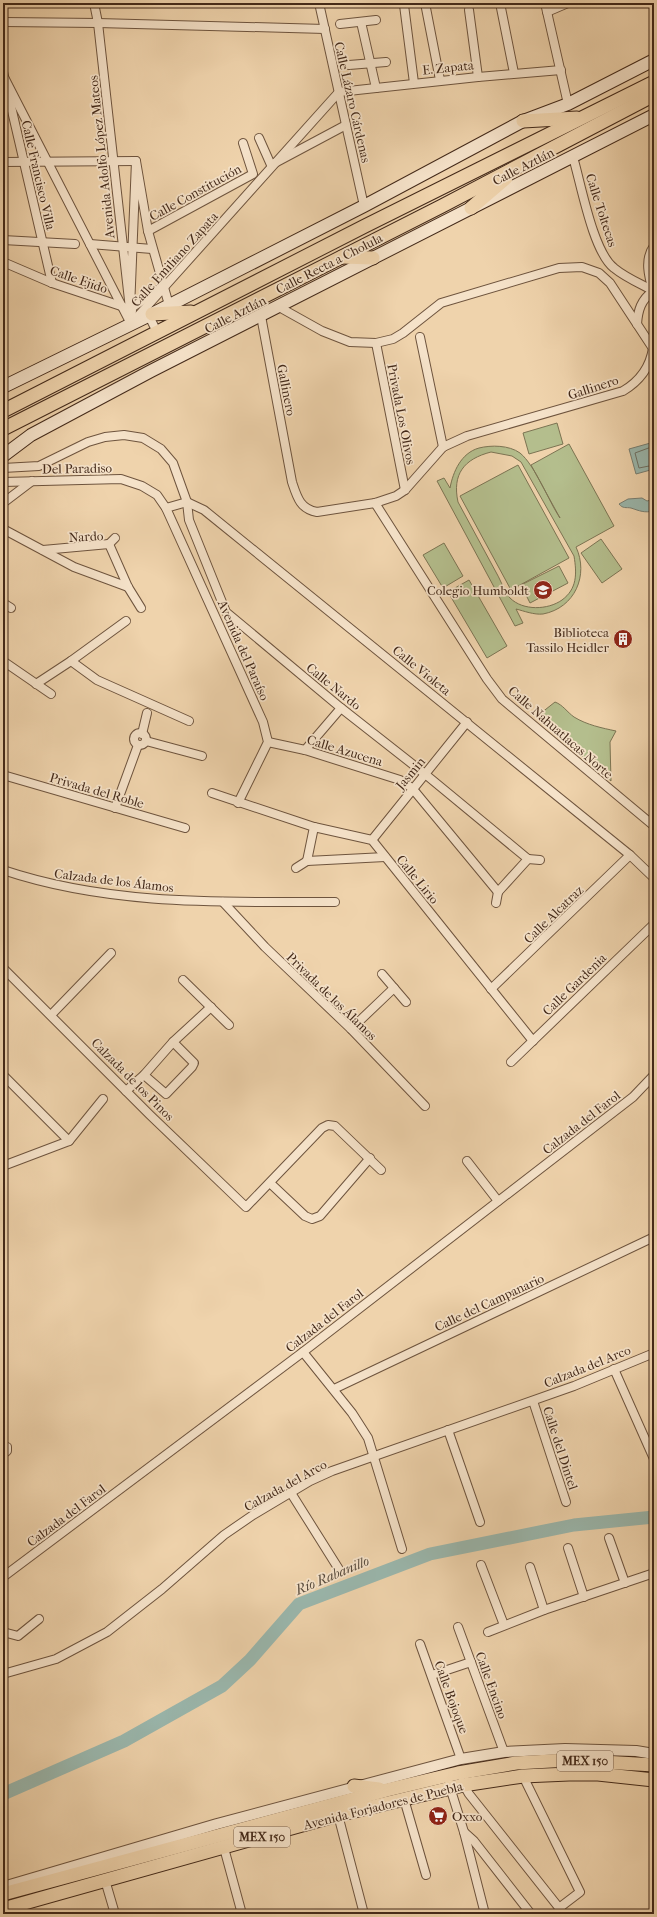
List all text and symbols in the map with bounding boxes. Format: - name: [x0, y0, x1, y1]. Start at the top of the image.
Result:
- street label: Calle Lázaro Cárdenas: [331, 40, 374, 164]
- street label: E. Zapata: [422, 57, 476, 78]
- street label: Avenida Adolfo López Mateos: [85, 74, 118, 240]
- street label: Calle Francisco Villa: [19, 119, 59, 232]
- street label: Calle Aztlán: [490, 144, 557, 188]
- street label: Calle Constitución: [147, 161, 244, 224]
- street label: Calle Toltecas: [583, 172, 621, 249]
- street label: Calle Emiliano Zapata: [128, 208, 222, 310]
- street label: Calle Recta a Cholula: [273, 230, 386, 297]
- street label: Calle Ejido: [48, 263, 110, 296]
- street label: Calle Aztlán: [202, 292, 269, 336]
- street label: Privada Los Olivos: [384, 362, 419, 466]
- street label: Gallinero: [274, 363, 299, 418]
- street label: Gallinero: [566, 372, 621, 403]
- street label: Del Paradiso: [42, 460, 113, 477]
- street label: Nardo: [68, 528, 104, 545]
- school or university icon: Colegio Humboldt: [532, 579, 554, 601]
- place label: Colegio Humboldt: [427, 583, 529, 598]
- street label: Avenida del Paraíso: [214, 597, 273, 703]
- place label: Biblioteca Tassilo Heidler: [526, 625, 610, 655]
- building icon: Biblioteca Tassilo Heidler: [612, 628, 634, 650]
- street label: Calle Violeta: [390, 642, 454, 699]
- street label: Calle Nardo: [303, 660, 364, 713]
- street label: Calle Nahuatlacas Norte: [505, 683, 616, 782]
- street label: Calle Azucena: [305, 732, 385, 769]
- street label: Jasmin: [392, 754, 429, 793]
- street label: Privada del Roble: [48, 770, 146, 811]
- street label: Calle Lirio: [393, 852, 442, 907]
- street label: Calzada de los Álamos: [53, 866, 175, 895]
- street label: Calle Alcatraz: [521, 882, 586, 946]
- street label: Privada de los Álamos: [283, 949, 380, 1043]
- street label: Calle Gardenia: [539, 950, 610, 1018]
- street label: Calzada de los Pinos: [88, 1035, 177, 1124]
- street label: Calzada del Farol: [540, 1087, 623, 1157]
- street label: Calle del Campanario: [432, 1270, 547, 1334]
- street label: Calzada del Farol: [283, 1285, 366, 1355]
- street label: Calzada del Arco: [542, 1342, 633, 1391]
- street label: Calle del Dintel: [540, 1405, 581, 1492]
- street label: Calzada del Arco: [241, 1456, 329, 1514]
- street label: Calzada del Farol: [24, 1481, 109, 1550]
- water label: Río Rabanillo: [292, 1552, 372, 1599]
- street label: Calle Encino: [472, 1650, 511, 1721]
- street label: Calle Bojoque: [431, 1659, 472, 1736]
- road number: MEX 150: [557, 1751, 613, 1771]
- street label: Avenida Forjadores de Puebla: [301, 1778, 465, 1833]
- supermarket icon: Oxxo: [427, 1805, 449, 1827]
- place label: Oxxo: [452, 1809, 483, 1824]
- road number: MEX 150: [234, 1827, 290, 1847]

